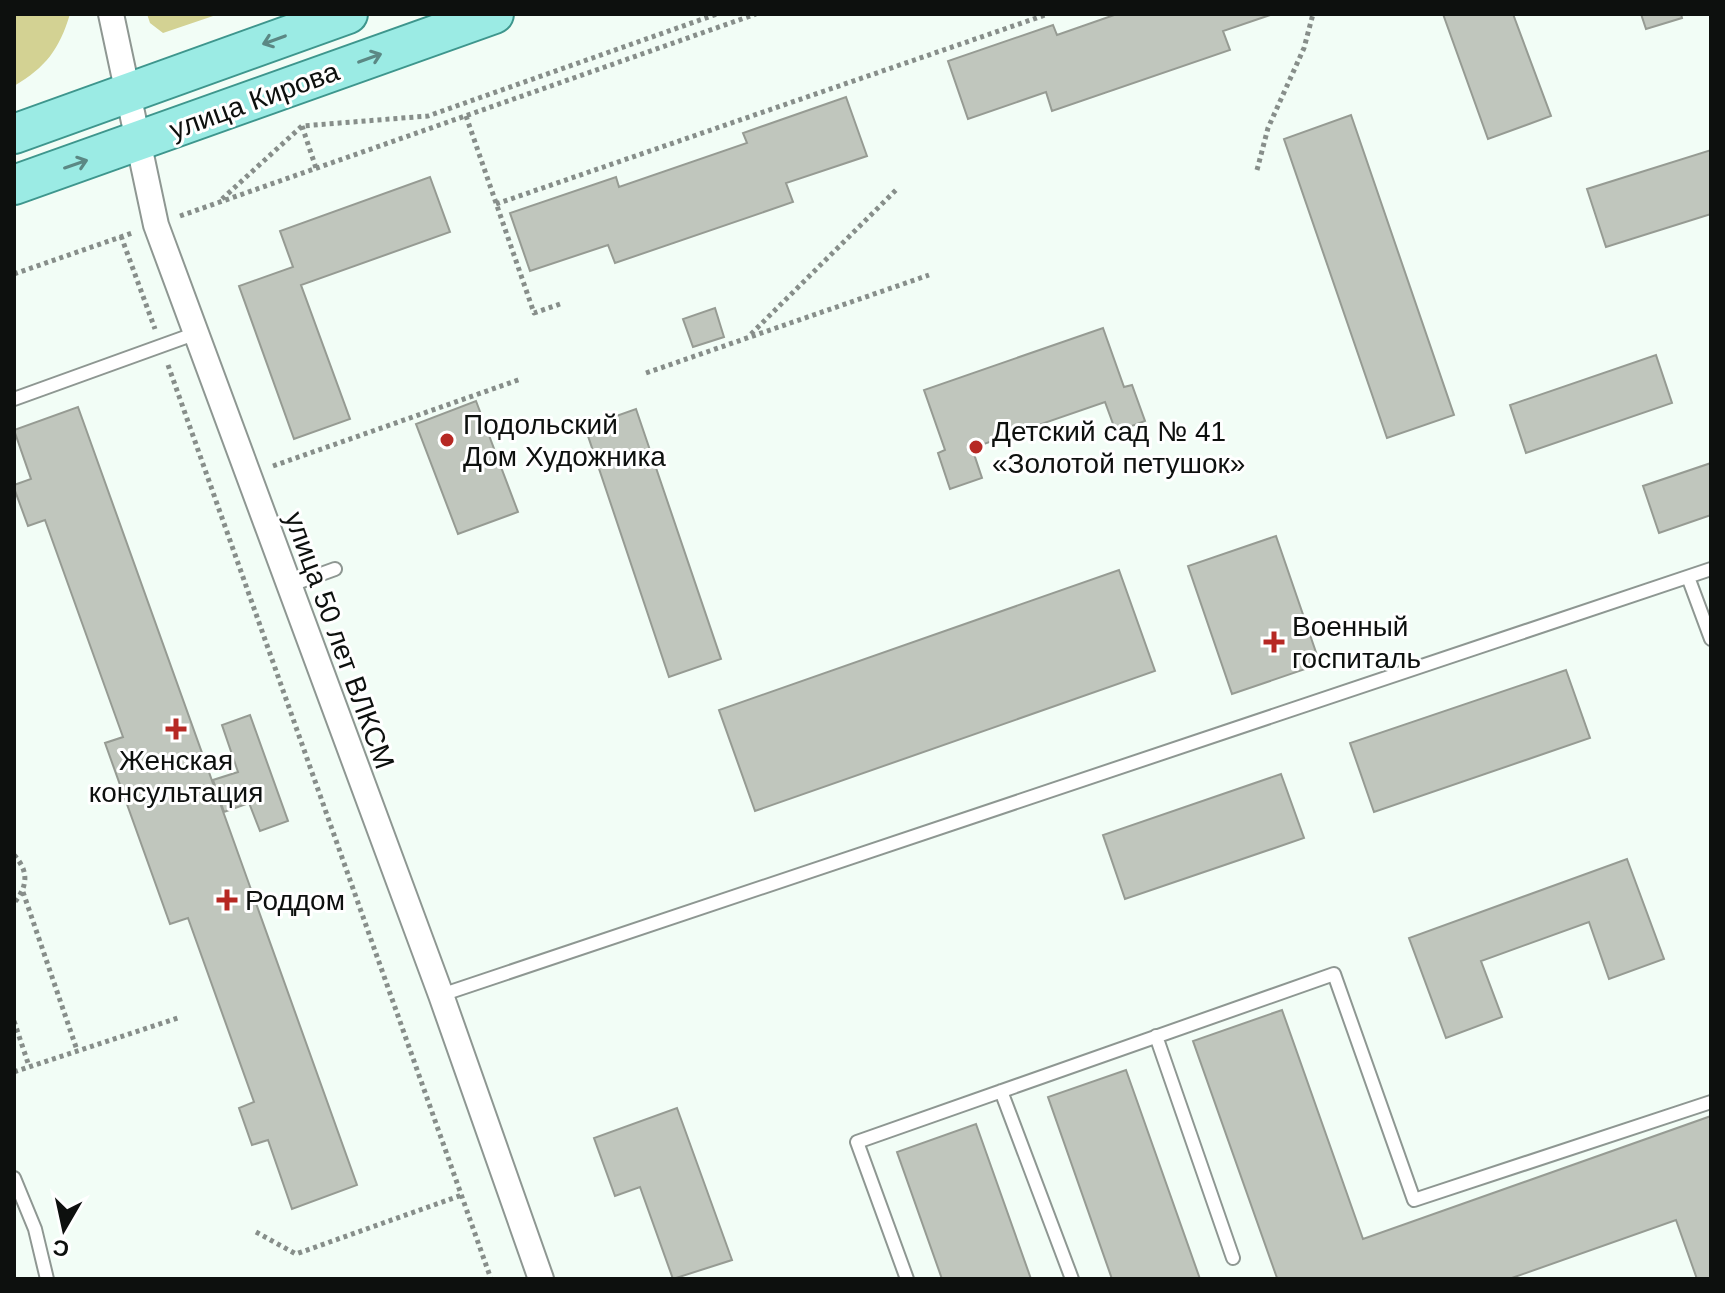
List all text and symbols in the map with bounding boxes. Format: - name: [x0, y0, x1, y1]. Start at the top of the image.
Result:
- one-way arrow: [262, 34, 287, 49]
- one-way arrow: [357, 50, 381, 64]
- street label: улица Кирова: [165, 55, 343, 145]
- one-way arrow: [63, 155, 88, 170]
- place label: Подольский Дом Художника: [463, 409, 666, 472]
- place label: Детский сад № 41 «Золотой петушок»: [992, 416, 1245, 479]
- marker: Подольский Дом Художника: [438, 431, 456, 449]
- marker: Детский сад № 41 «Золотой петушок»: [967, 438, 985, 456]
- street label: улица 50 лет ВЛКСМ: [279, 507, 400, 773]
- place label: Военный госпиталь: [1292, 611, 1421, 674]
- marker: Военный госпиталь: [1263, 631, 1285, 653]
- marker: Женская консультация: [165, 718, 187, 740]
- place label: Женская консультация: [89, 745, 263, 808]
- place label: Роддом: [245, 885, 345, 916]
- marker: Роддом: [216, 889, 238, 911]
- north arrow: [24, 1189, 104, 1269]
- text: С: [51, 1235, 71, 1262]

